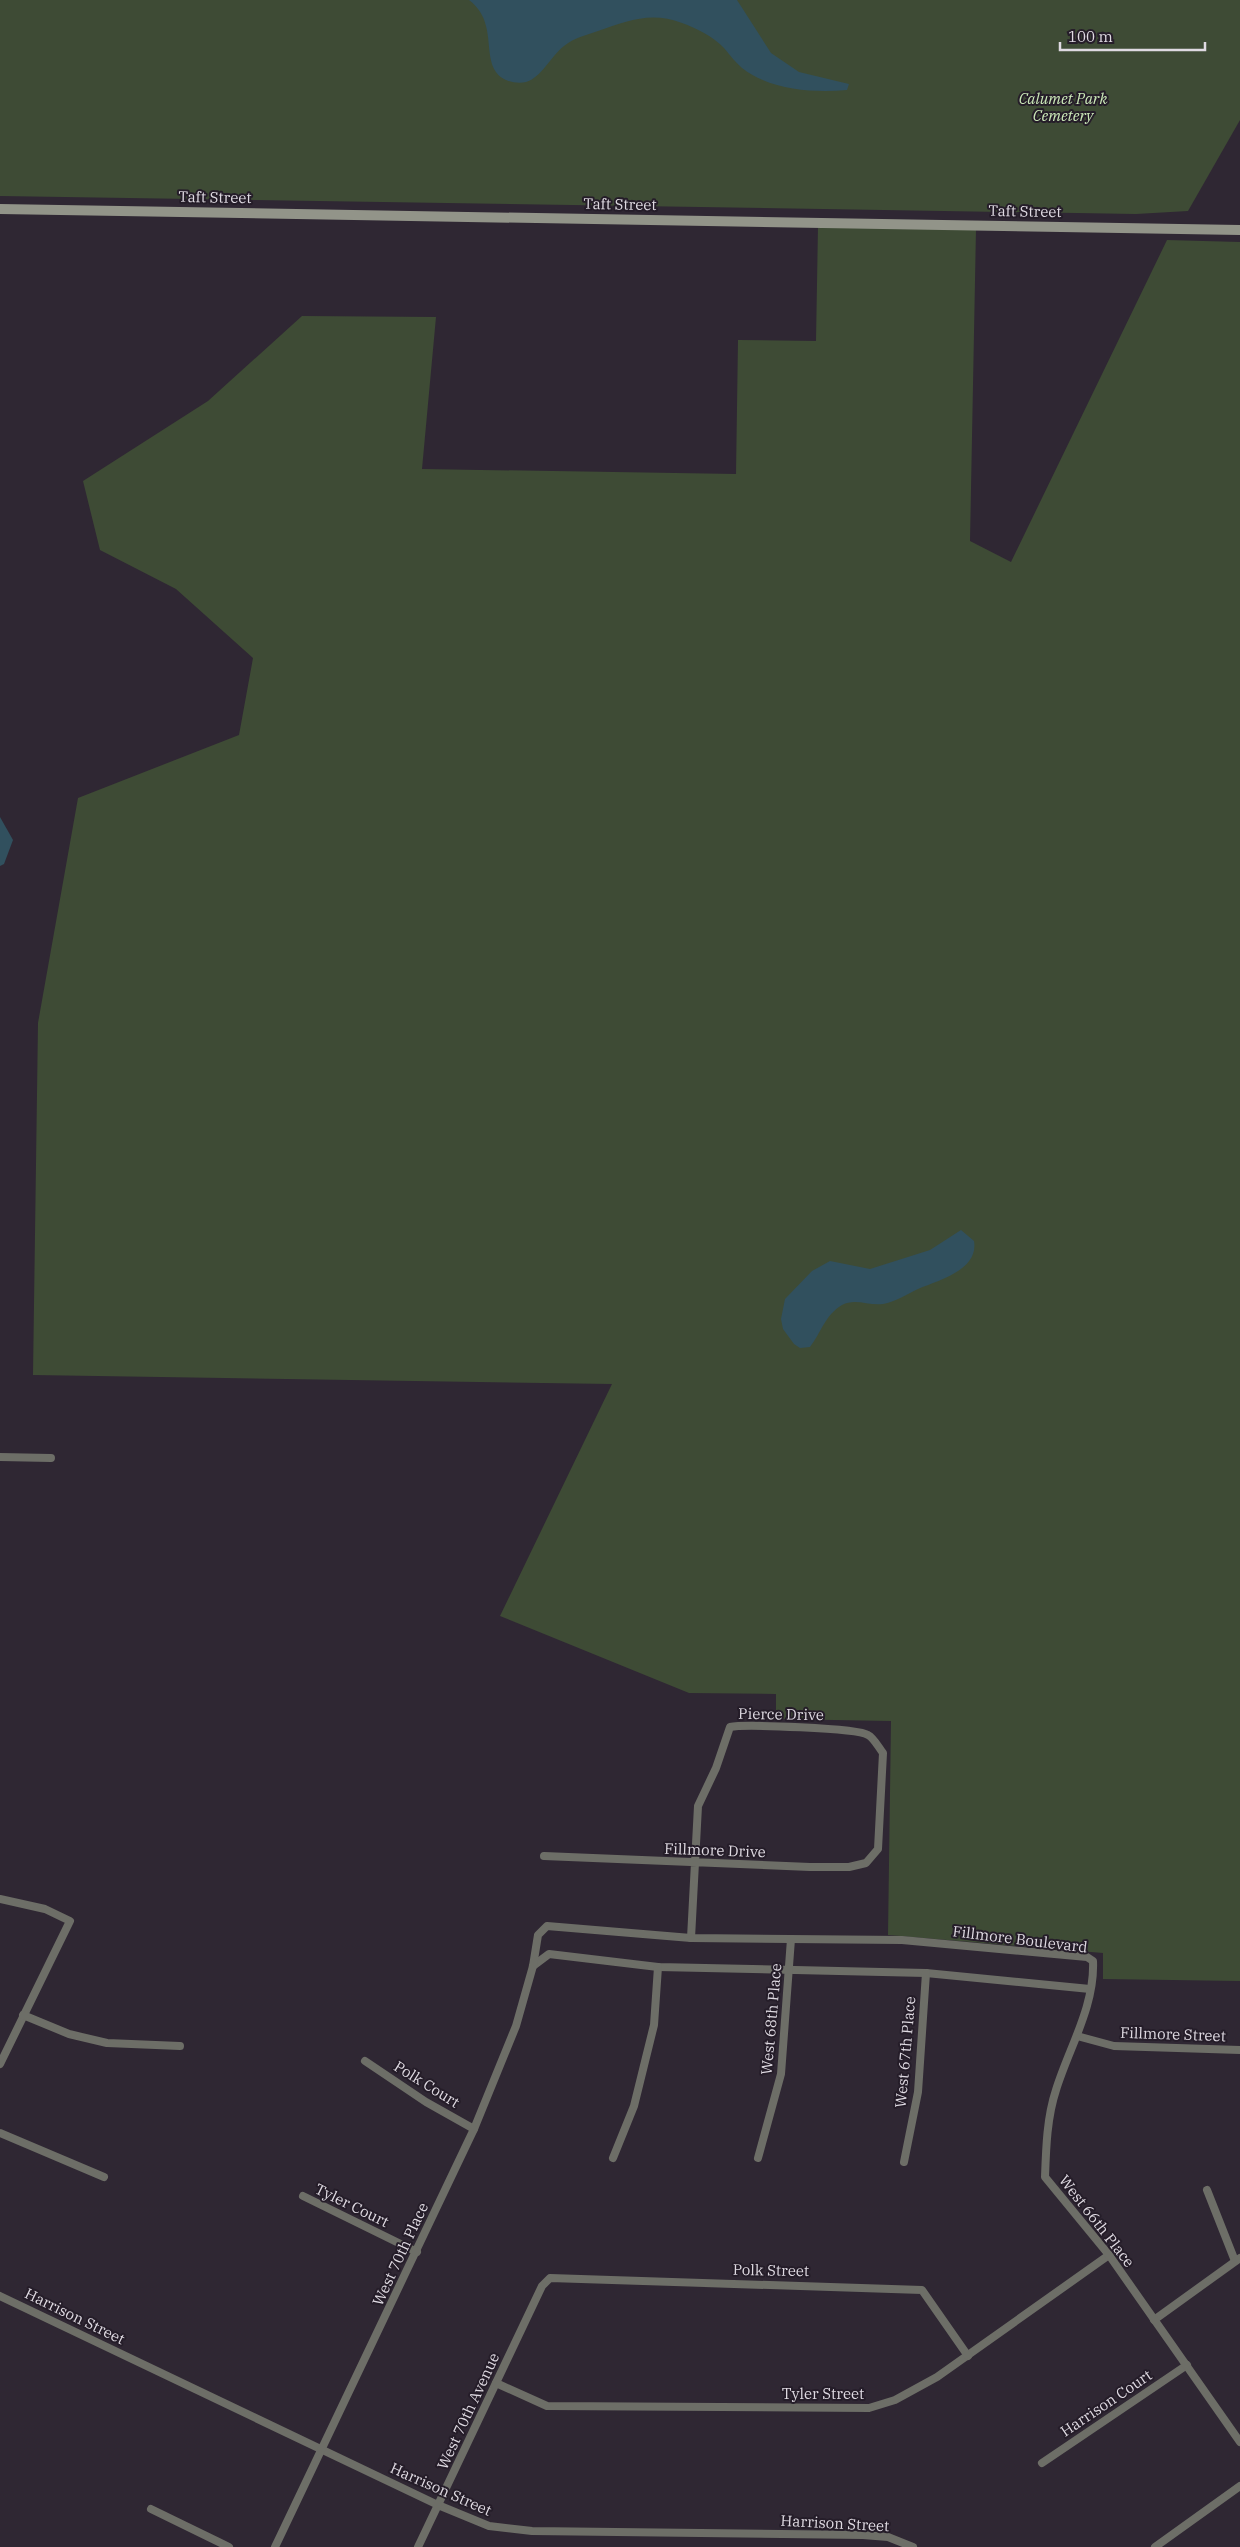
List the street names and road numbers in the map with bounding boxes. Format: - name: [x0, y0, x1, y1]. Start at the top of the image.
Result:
- street label: Taft Street: [178, 187, 252, 207]
- street label: Taft Street: [583, 194, 657, 214]
- street label: Taft Street: [988, 201, 1062, 221]
- street label: Pierce Drive: [738, 1704, 824, 1724]
- street label: Fillmore Drive: [664, 1839, 766, 1861]
- street label: Fillmore Boulevard: [951, 1921, 1089, 1957]
- street label: West 68th Place: [757, 1963, 785, 2075]
- street label: West 67th Place: [891, 1996, 919, 2108]
- street label: Fillmore Street: [1120, 2023, 1226, 2045]
- street label: Polk Court: [391, 2056, 463, 2112]
- street label: West 66th Place: [1055, 2171, 1139, 2271]
- street label: Tyler Court: [312, 2179, 392, 2231]
- street label: West 70th Place: [368, 2199, 432, 2309]
- street label: Polk Street: [733, 2260, 809, 2280]
- street label: Harrison Street: [22, 2284, 128, 2348]
- street label: West 70th Avenue: [433, 2350, 503, 2472]
- street label: Harrison Court: [1057, 2365, 1155, 2441]
- street label: Tyler Street: [782, 2384, 864, 2403]
- street label: Harrison Street: [387, 2458, 495, 2520]
- street label: Harrison Street: [780, 2511, 890, 2535]

